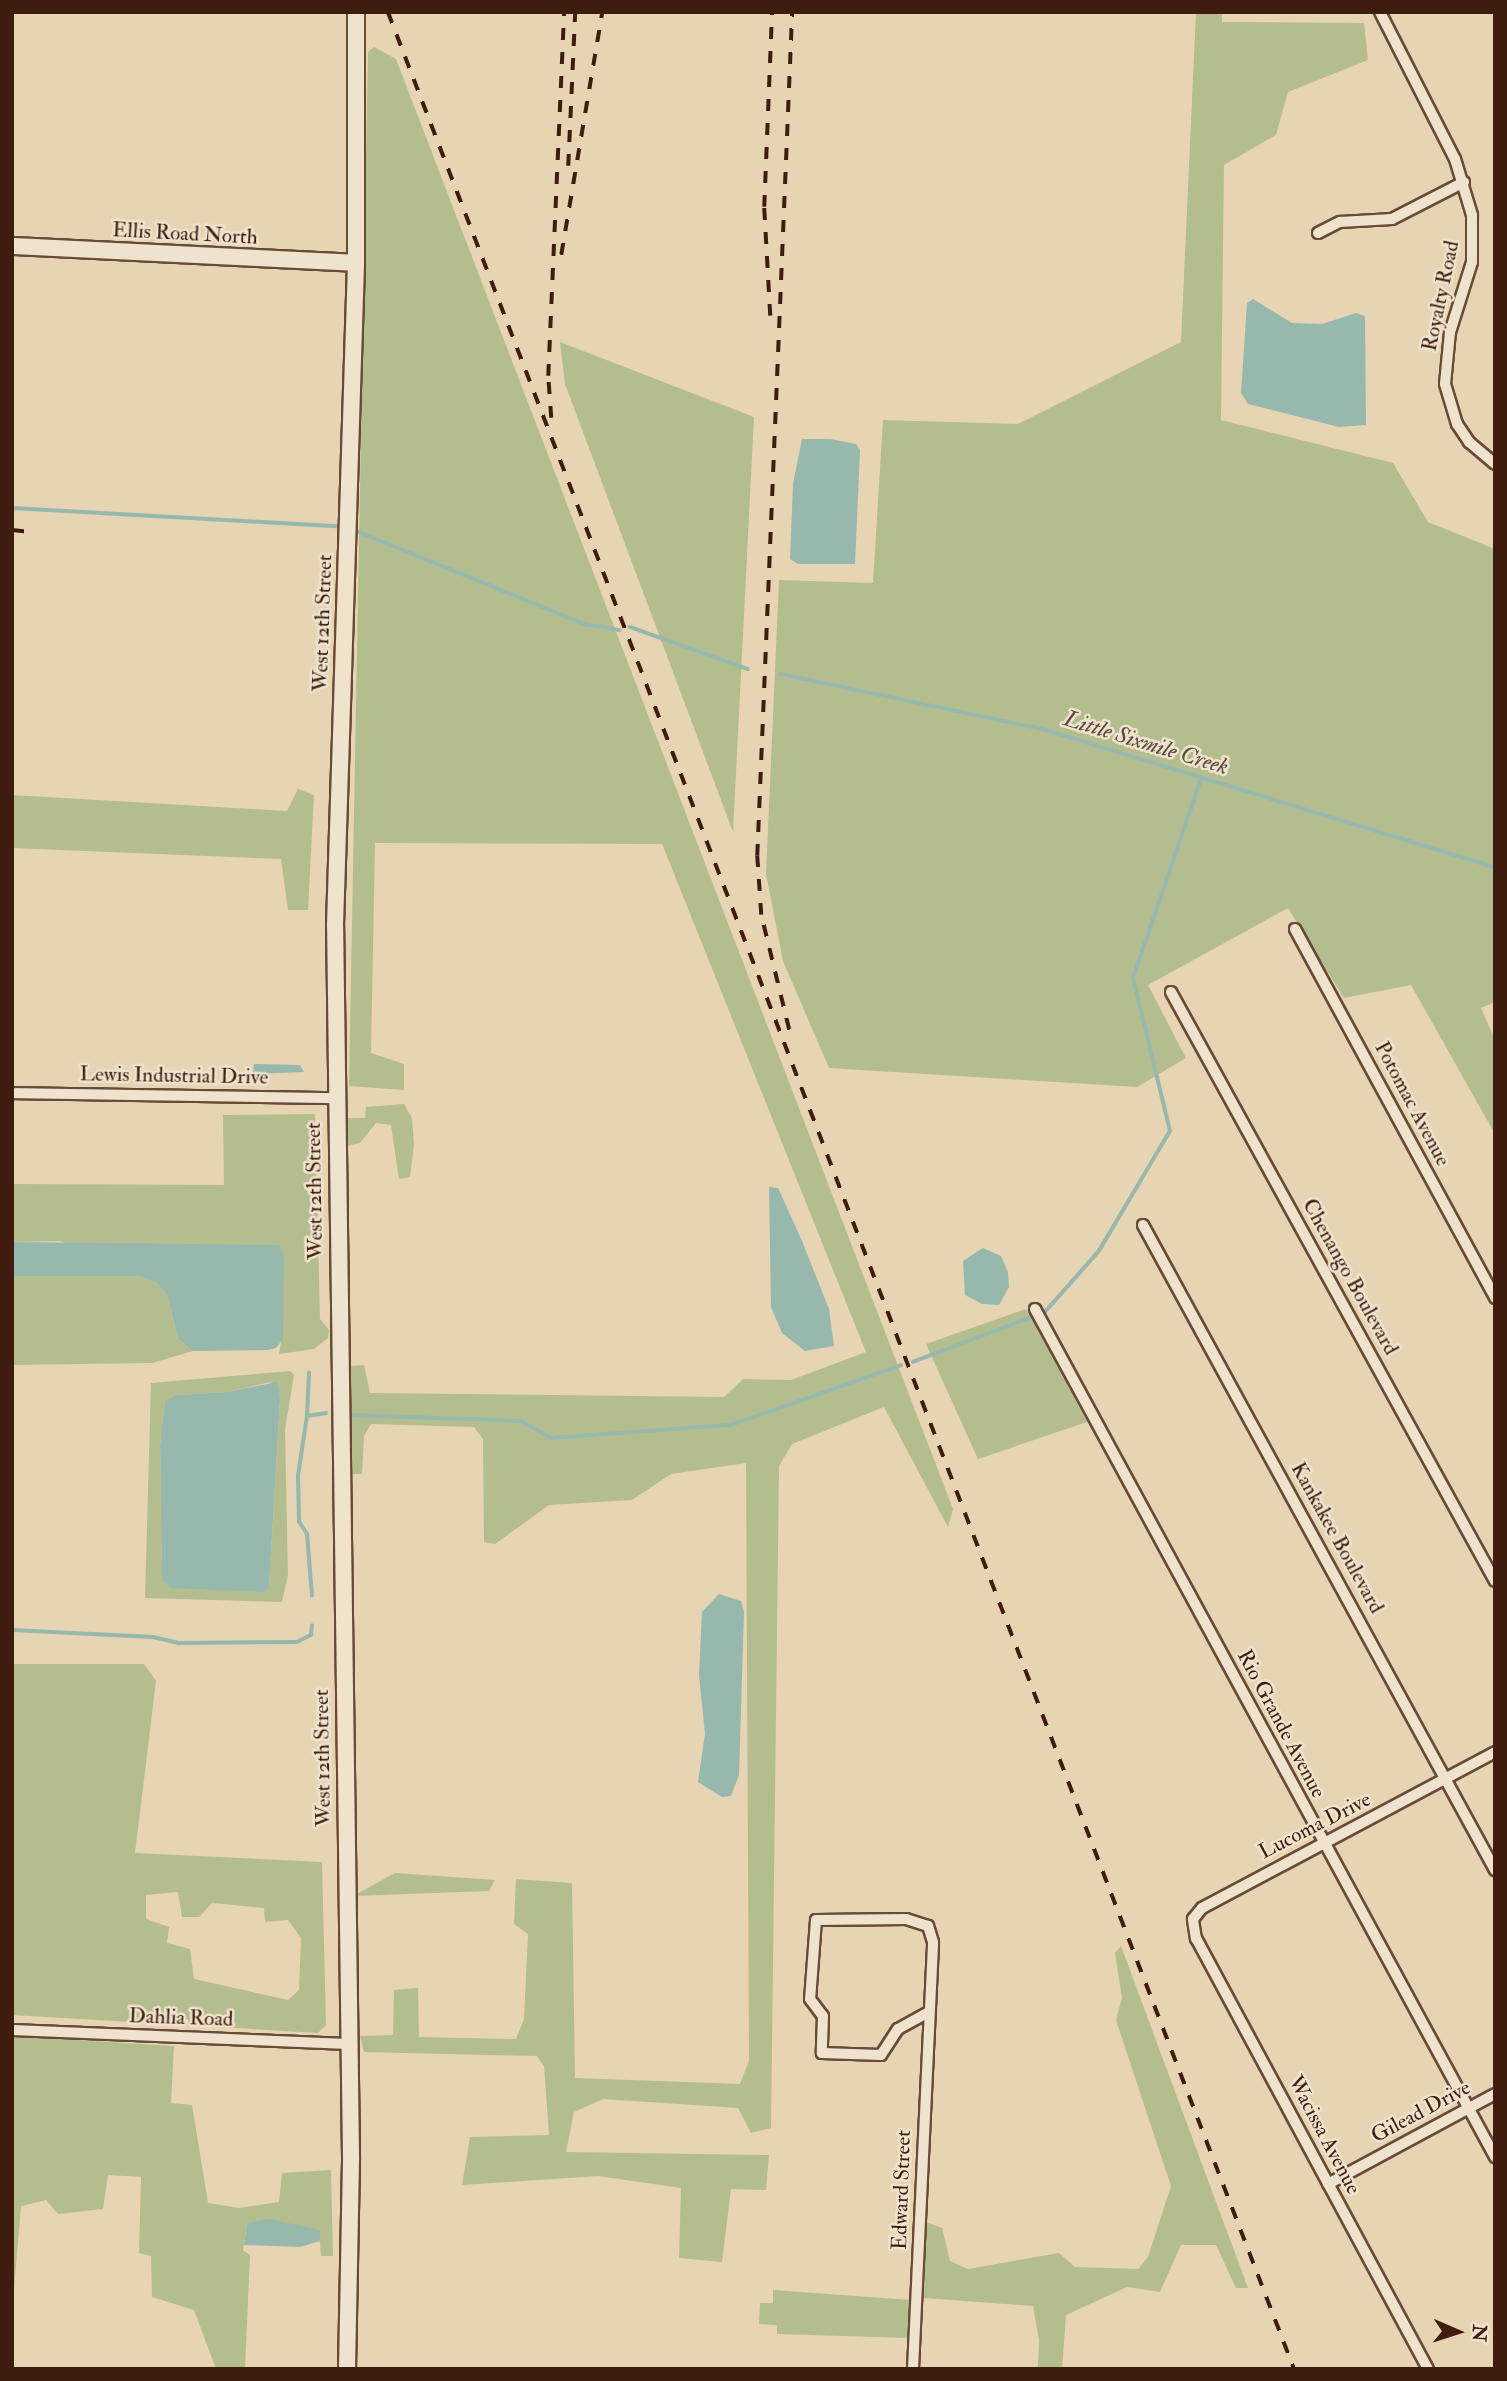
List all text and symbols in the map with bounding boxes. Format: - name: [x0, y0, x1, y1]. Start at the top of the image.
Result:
- street label: Ellis Road North: [112, 218, 258, 250]
- street label: Royalty Road: [1417, 238, 1465, 354]
- street label: West 12th Street: [308, 554, 338, 692]
- water label: Little Sixmile Creek: [1060, 705, 1232, 781]
- street label: Potomac Avenue: [1369, 1037, 1455, 1171]
- street label: Lewis Industrial Drive: [80, 1062, 268, 1090]
- street label: West 12th Street: [301, 1122, 329, 1260]
- street label: Chenango Boulevard: [1297, 1194, 1403, 1360]
- street label: Kankakee Boulevard: [1285, 1458, 1389, 1618]
- street label: Rio Grande Avenue: [1231, 1646, 1331, 1802]
- street label: West 12th Street: [309, 1689, 337, 1827]
- street label: Lucoma Drive: [1255, 1787, 1375, 1865]
- street label: Dahlia Road: [128, 2004, 234, 2032]
- street label: Wacissa Avenue: [1282, 2071, 1366, 2199]
- street label: Gilead Drive: [1367, 2075, 1475, 2149]
- street label: Edward Street: [887, 2130, 917, 2250]
- north arrow: [1423, 2297, 1493, 2367]
- text: N: [1467, 2324, 1491, 2342]

